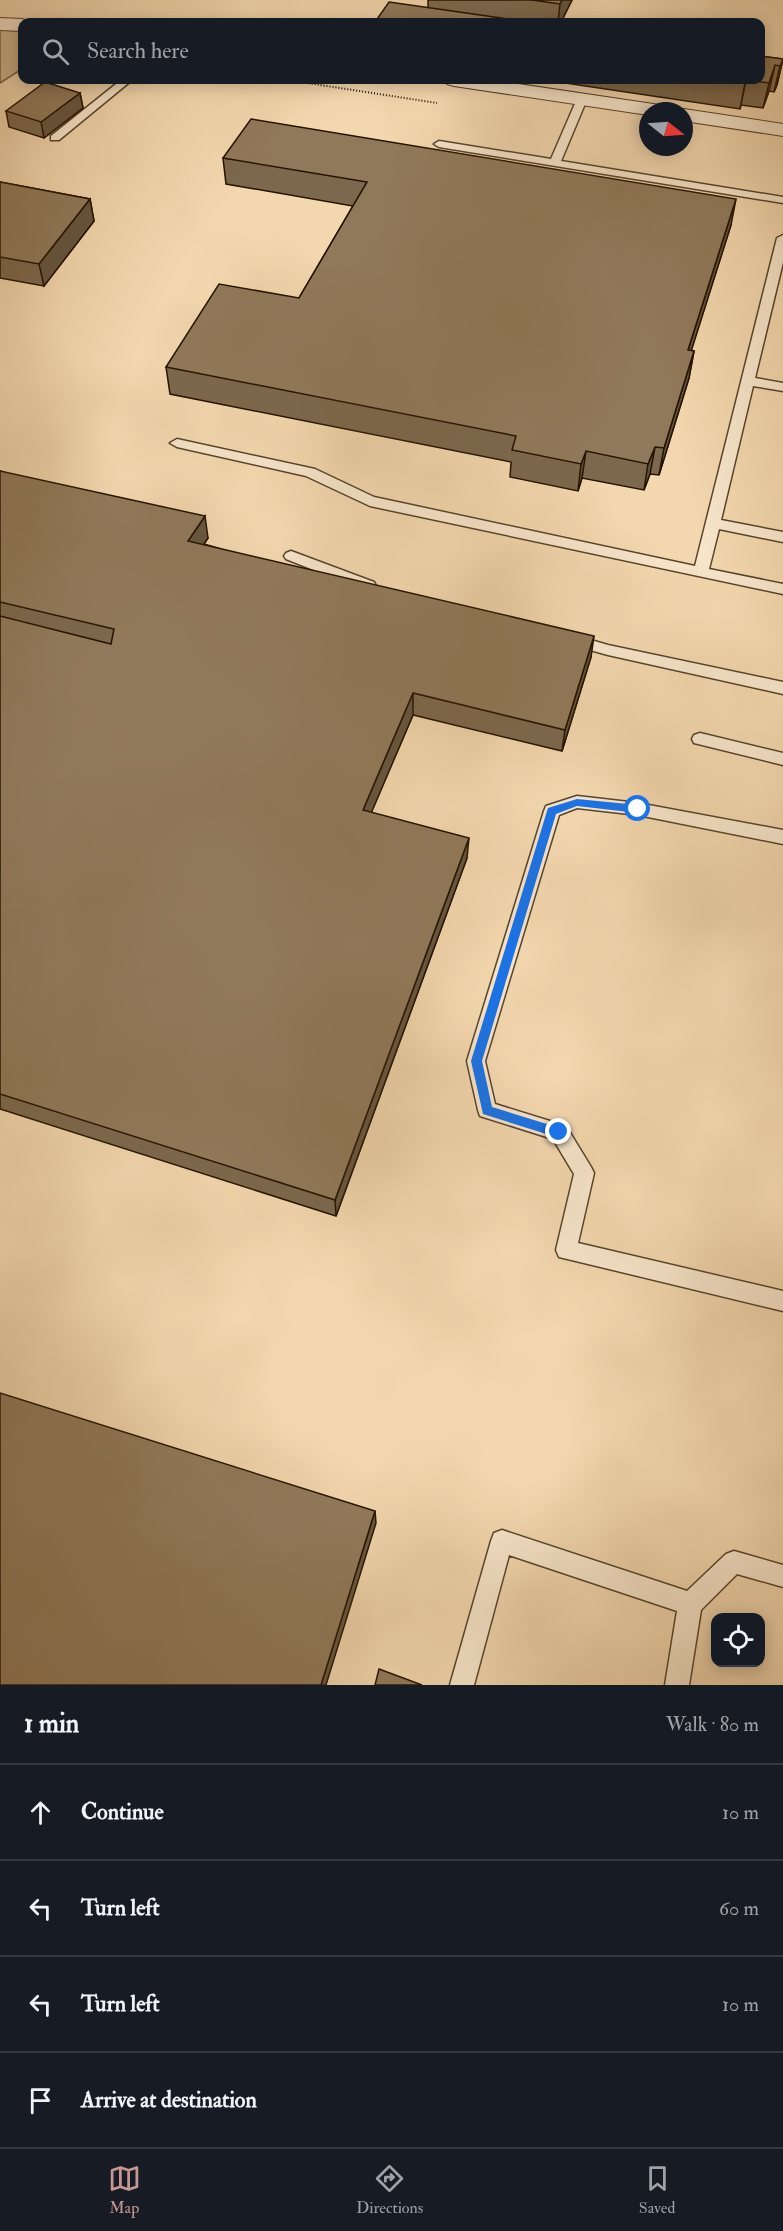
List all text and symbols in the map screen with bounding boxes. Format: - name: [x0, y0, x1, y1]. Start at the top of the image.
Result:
- search box: [18, 18, 765, 84]
- icon: search: [39, 35, 72, 68]
- text: Search here: [87, 37, 189, 65]
- north arrow: [639, 102, 693, 156]
- route start: [624, 795, 650, 821]
- route end: [545, 1118, 571, 1144]
- map controls: [711, 1613, 765, 1667]
- button: locate: [711, 1613, 765, 1667]
- text: 1 min: [24, 1708, 79, 1740]
- text: Walk · 80 m: [666, 1712, 759, 1737]
- icon: ahead: [24, 1796, 57, 1829]
- text: Continue: [81, 1798, 164, 1826]
- text: 10 m: [722, 1800, 759, 1825]
- icon: left: [24, 1892, 57, 1925]
- text: Turn left: [81, 1894, 160, 1922]
- text: 60 m: [719, 1896, 759, 1921]
- icon: left: [24, 1988, 57, 2021]
- text: Turn left: [81, 1990, 160, 2018]
- text: 10 m: [722, 1992, 759, 2017]
- icon: arrive: [24, 2084, 57, 2117]
- text: Arrive at destination: [81, 2086, 257, 2114]
- tab: Map: [108, 2162, 141, 2218]
- tab: Directions: [356, 2162, 423, 2218]
- tab: Saved: [639, 2162, 675, 2218]

